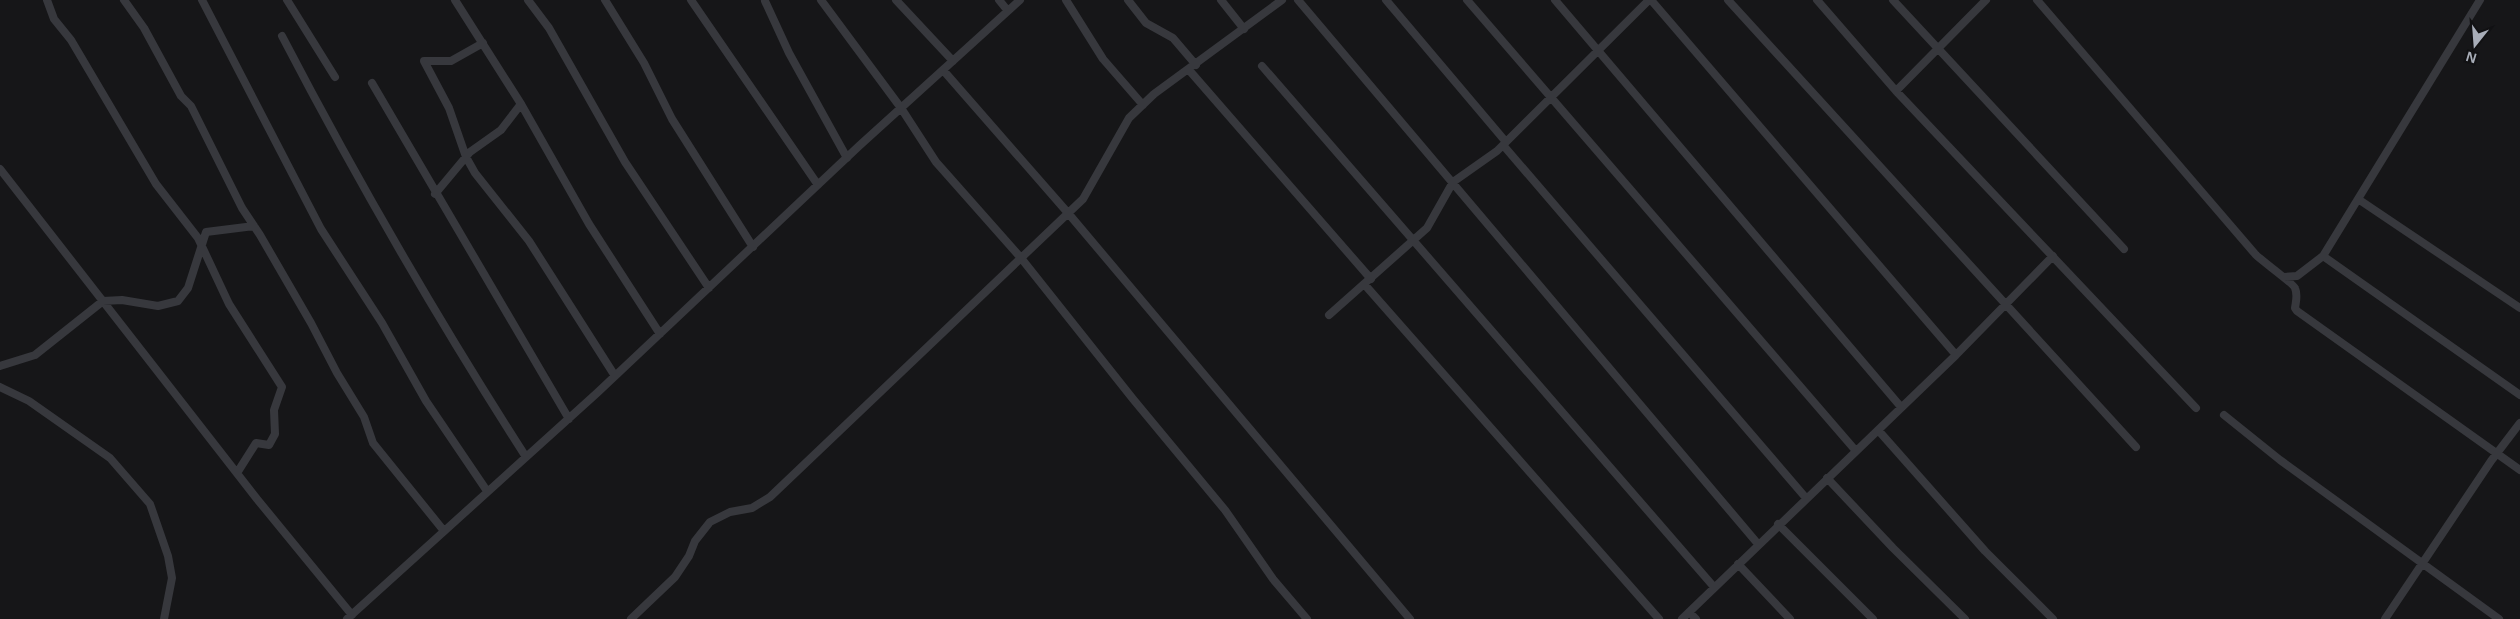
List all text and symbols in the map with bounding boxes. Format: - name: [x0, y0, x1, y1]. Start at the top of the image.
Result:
- north arrow: [2450, 20, 2500, 70]
- text: N: [2464, 48, 2478, 67]

